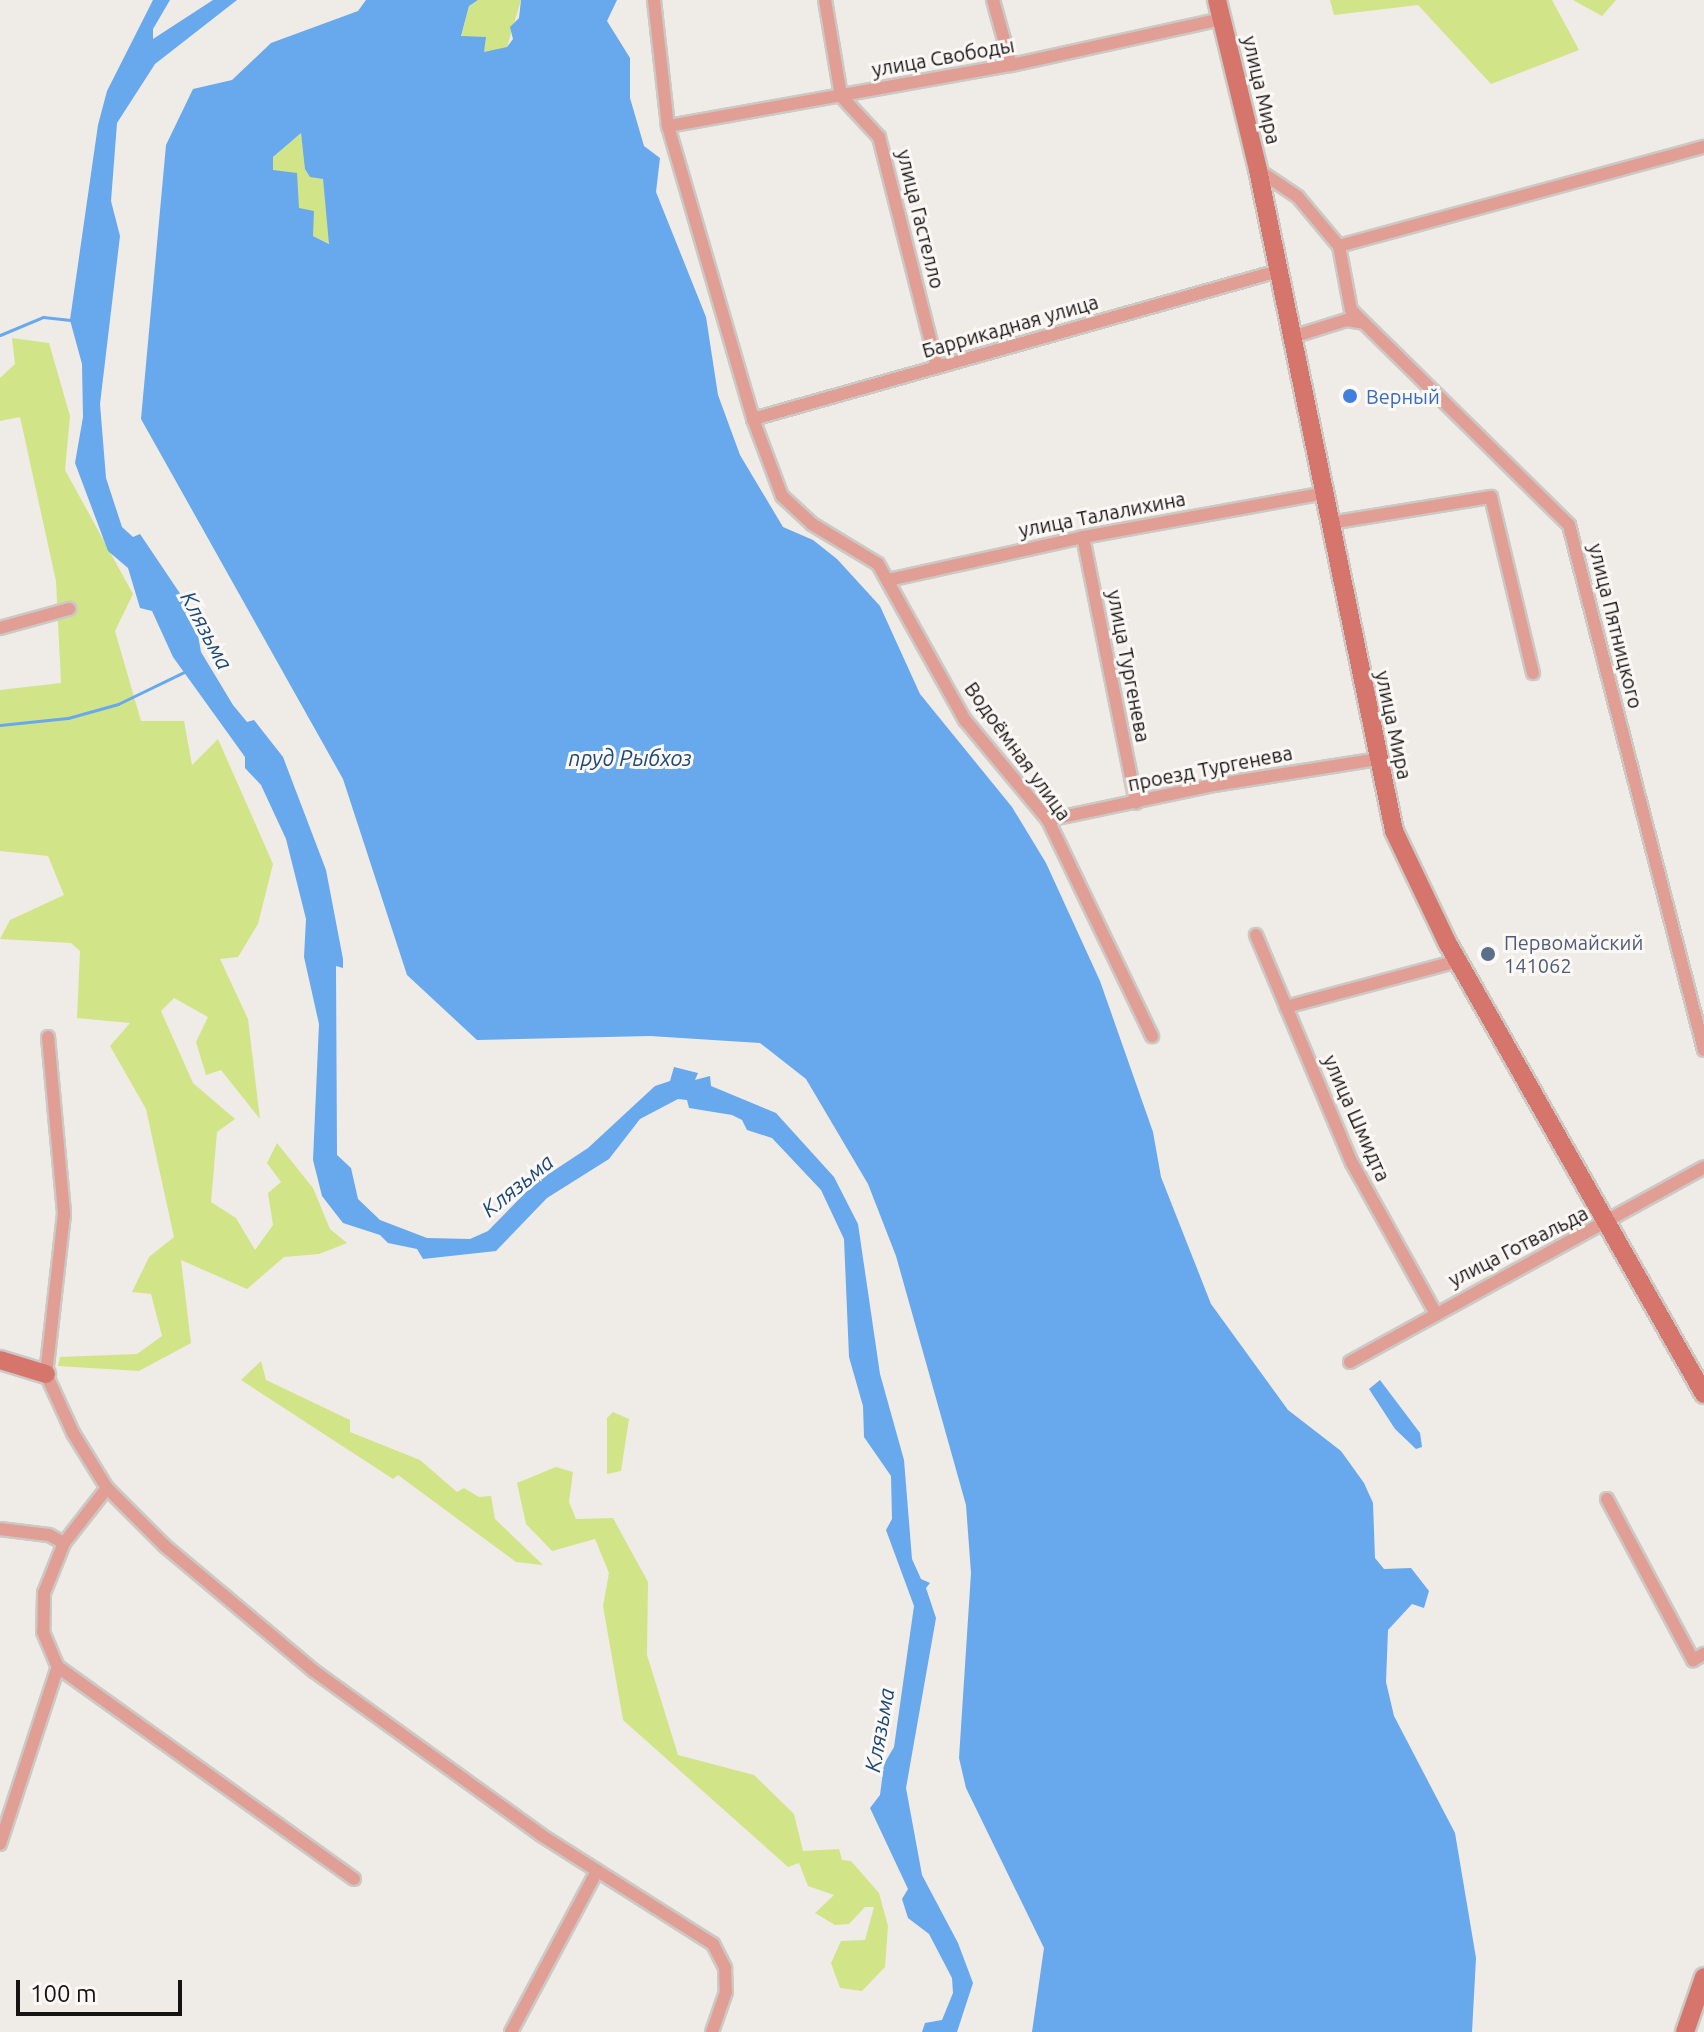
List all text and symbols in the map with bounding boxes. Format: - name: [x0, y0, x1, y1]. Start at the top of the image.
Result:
- street label: улица Свободы: [870, 33, 1016, 81]
- street label: улица Мира: [1238, 33, 1286, 147]
- street label: улица Гастелло: [892, 147, 950, 291]
- street label: Баррикадная улица: [919, 289, 1101, 363]
- place label: Верный: [1366, 384, 1440, 408]
- marker: Верный: [1341, 387, 1359, 405]
- street label: улица Талалихина: [1017, 486, 1187, 542]
- street label: улица Пятницкого: [1584, 541, 1648, 711]
- water label: Клязьма: [175, 586, 239, 674]
- street label: улица Тургенева: [1102, 588, 1156, 744]
- street label: улица Мира: [1371, 668, 1417, 782]
- street label: Водоёмная улица: [960, 677, 1076, 825]
- street label: проезд Тургенева: [1126, 740, 1294, 796]
- water label: пруд Рыбхоз: [568, 745, 692, 771]
- place label: Первомайский 141062: [1504, 930, 1643, 977]
- marker: Первомайский 141062: [1479, 945, 1497, 963]
- street label: улица Шмидта: [1318, 1051, 1396, 1185]
- water label: Клязьма: [476, 1148, 558, 1222]
- street label: улица Готвальда: [1444, 1201, 1592, 1291]
- water label: Клязьма: [859, 1686, 899, 1774]
- scale bar: [20, 1964, 186, 2014]
- text: 100 m: [30, 1980, 97, 2007]

